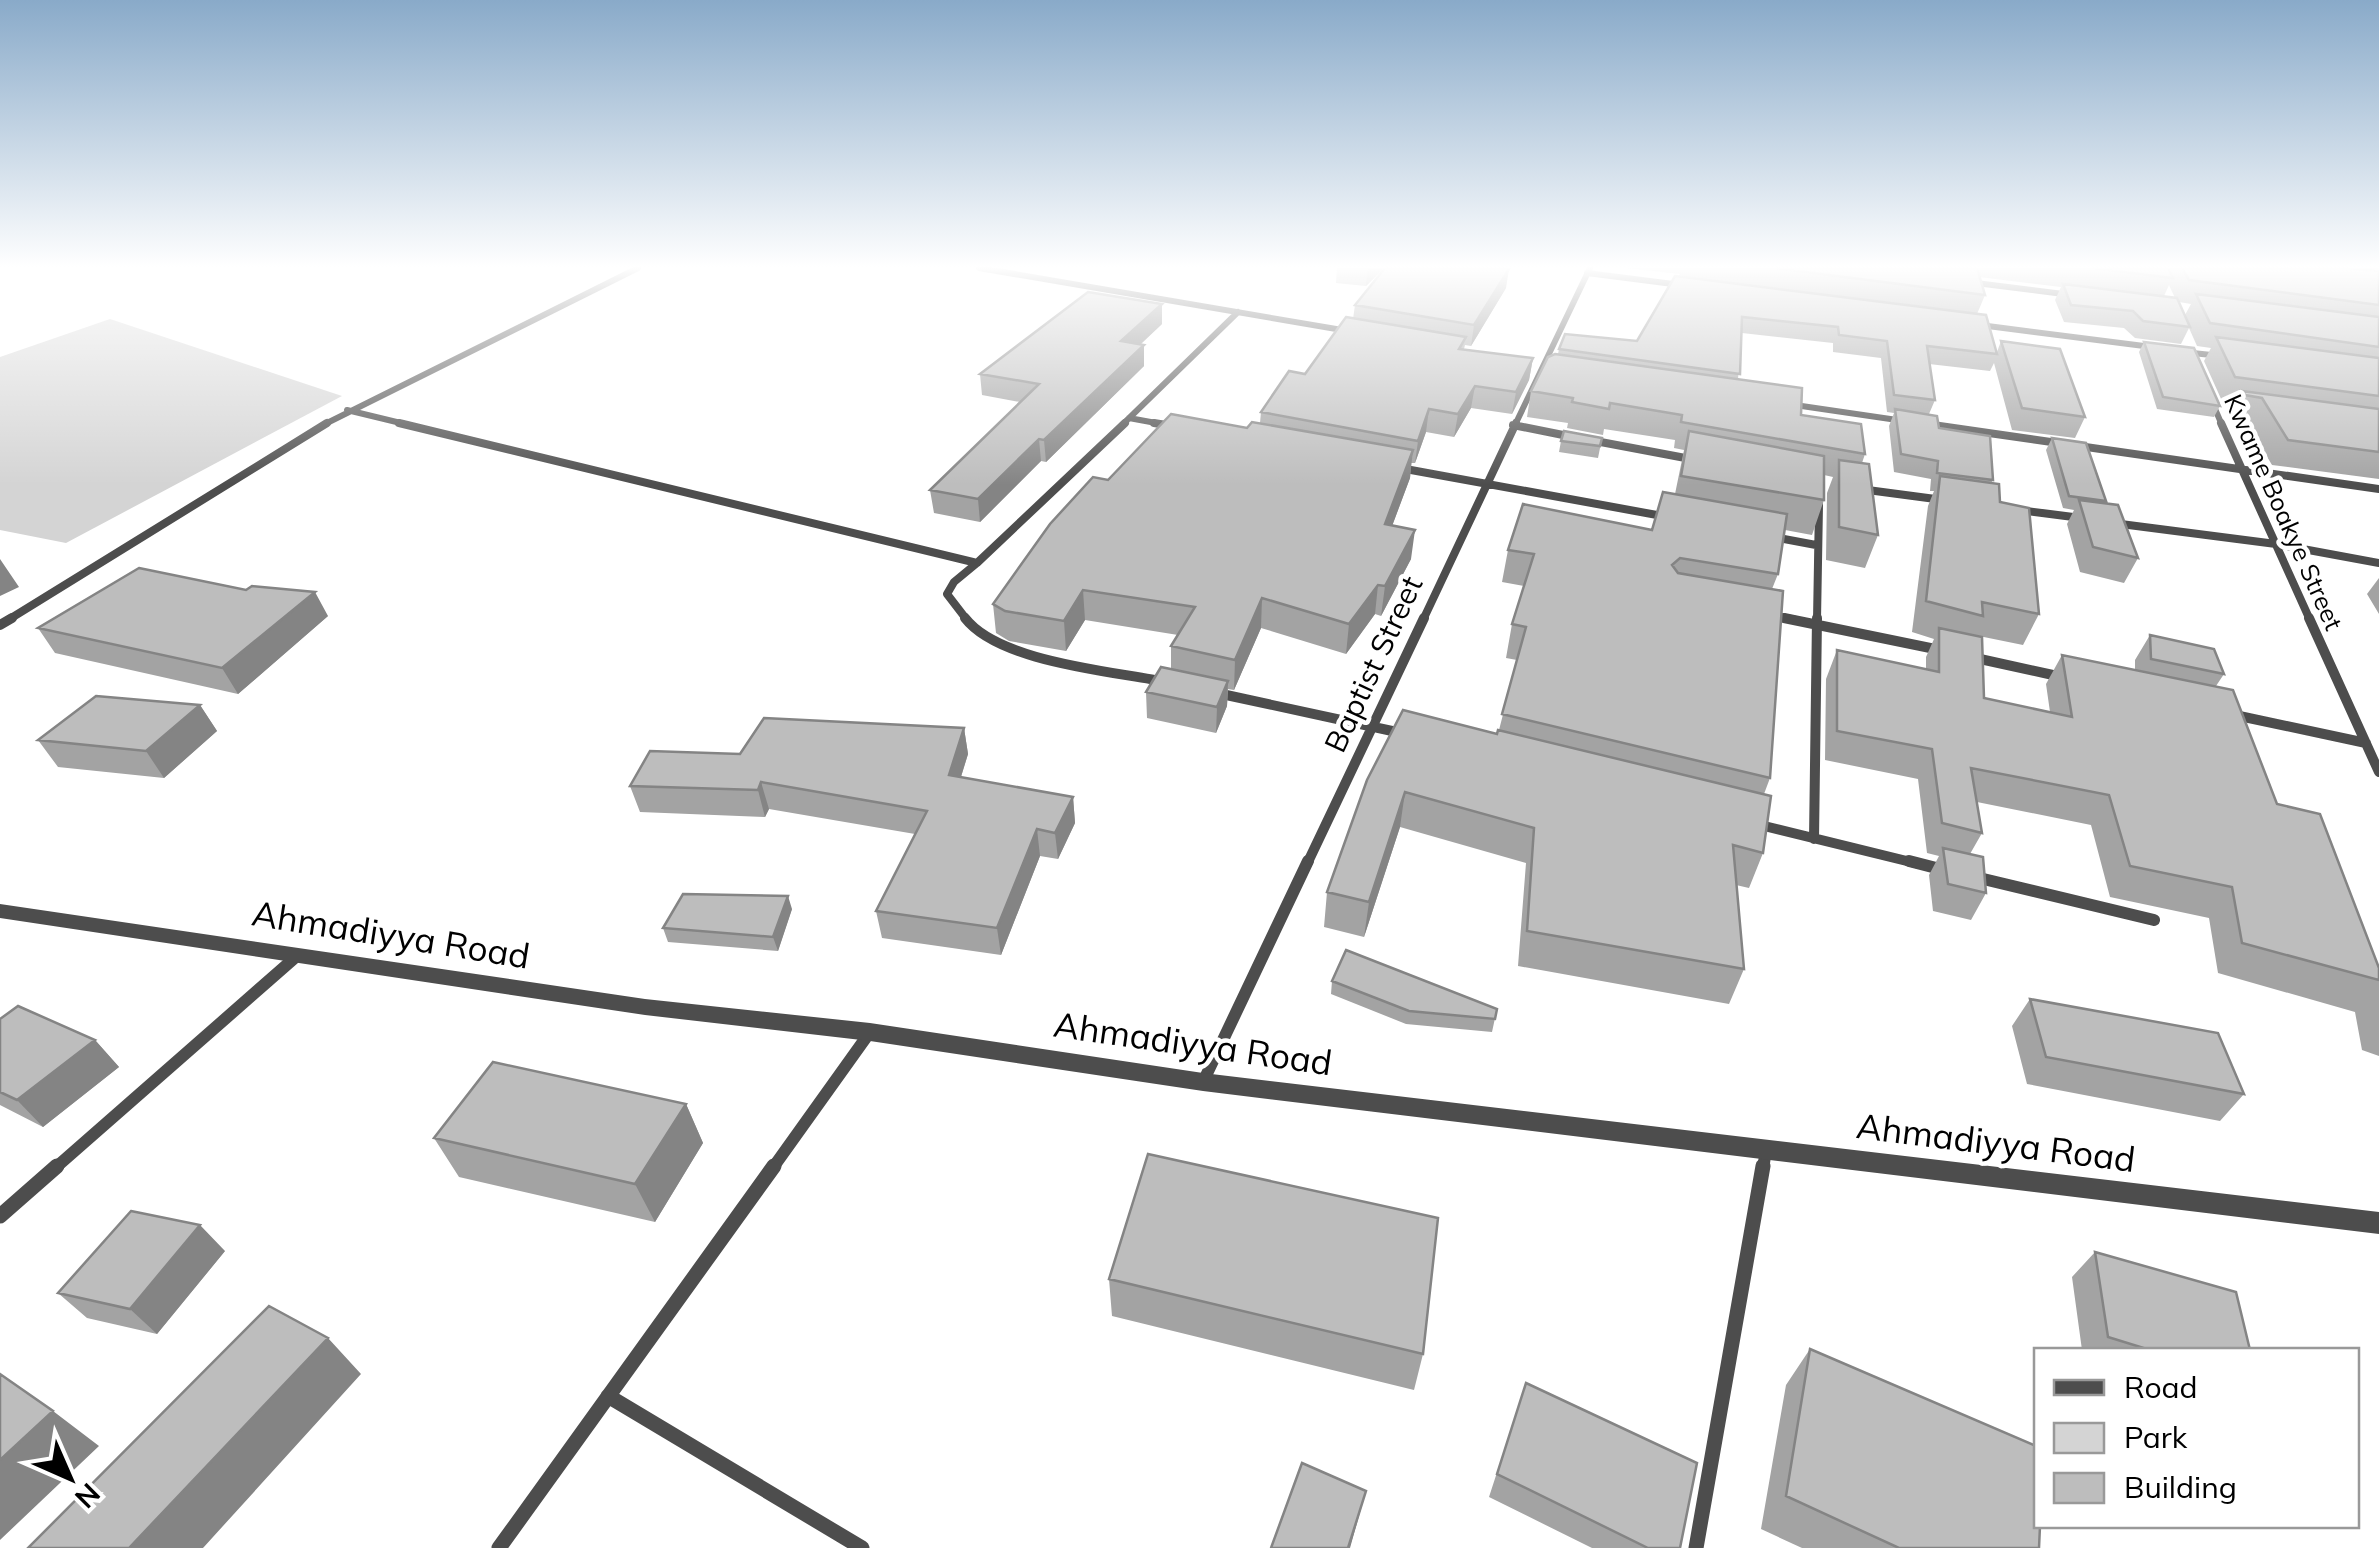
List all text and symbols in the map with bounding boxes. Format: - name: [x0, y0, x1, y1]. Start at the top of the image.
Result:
- street label: Kwame Boakye Street: [2218, 389, 2350, 635]
- street label: Baptist Street: [1316, 570, 1430, 758]
- street label: Ahmadiyya Road: [249, 890, 533, 978]
- street label: Ahmadiyya Road: [1051, 1002, 1335, 1084]
- street label: Ahmadiyya Road: [1854, 1103, 2138, 1181]
- legend: [2034, 1348, 2359, 1528]
- text: Road: [2124, 1368, 2198, 1406]
- text: Park: [2124, 1418, 2188, 1456]
- north arrow: [20, 1428, 120, 1528]
- text: Building: [2124, 1468, 2237, 1506]
- text: N: [68, 1476, 108, 1516]

